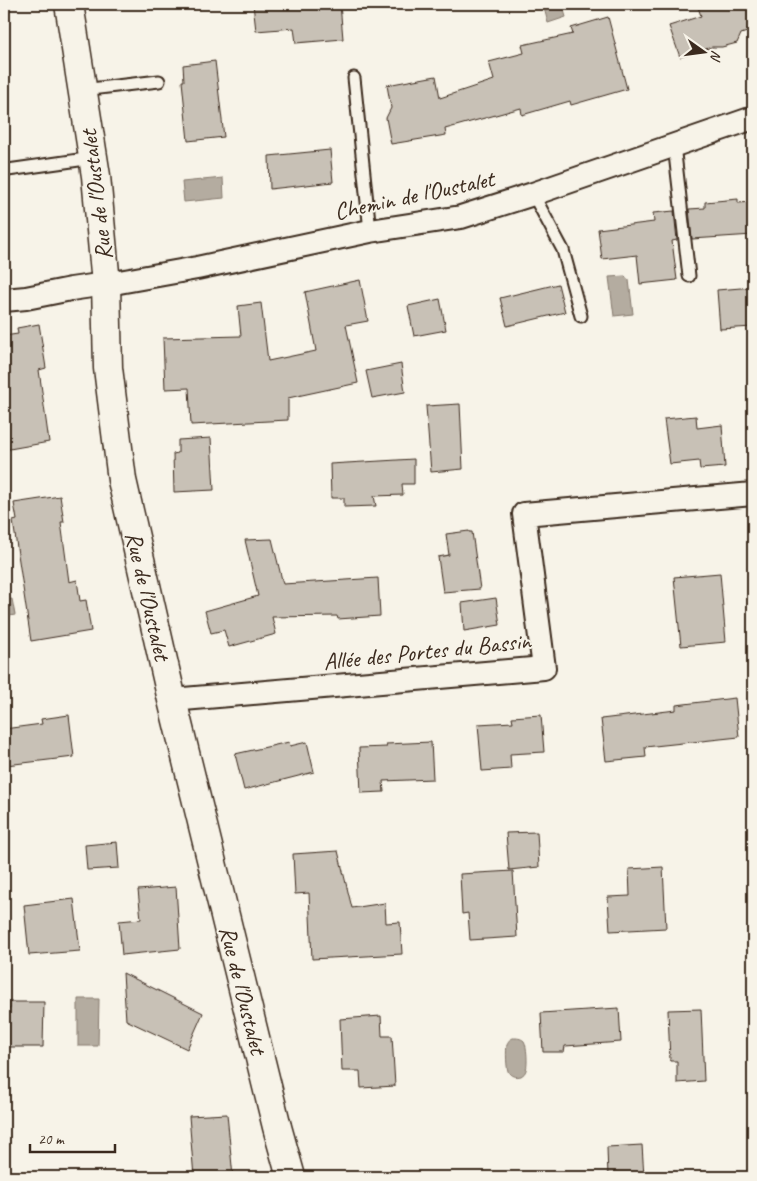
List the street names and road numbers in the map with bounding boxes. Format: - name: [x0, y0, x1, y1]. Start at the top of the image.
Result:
- street label: Rue de l'Oustalet: [73, 126, 119, 262]
- street label: Chemin de l'Oustalet: [332, 163, 498, 227]
- street label: Rue de l'Oustalet: [119, 529, 178, 665]
- street label: Allée des Portes du Bassin: [322, 625, 533, 677]
- street label: Rue de l'Oustalet: [213, 923, 274, 1059]

